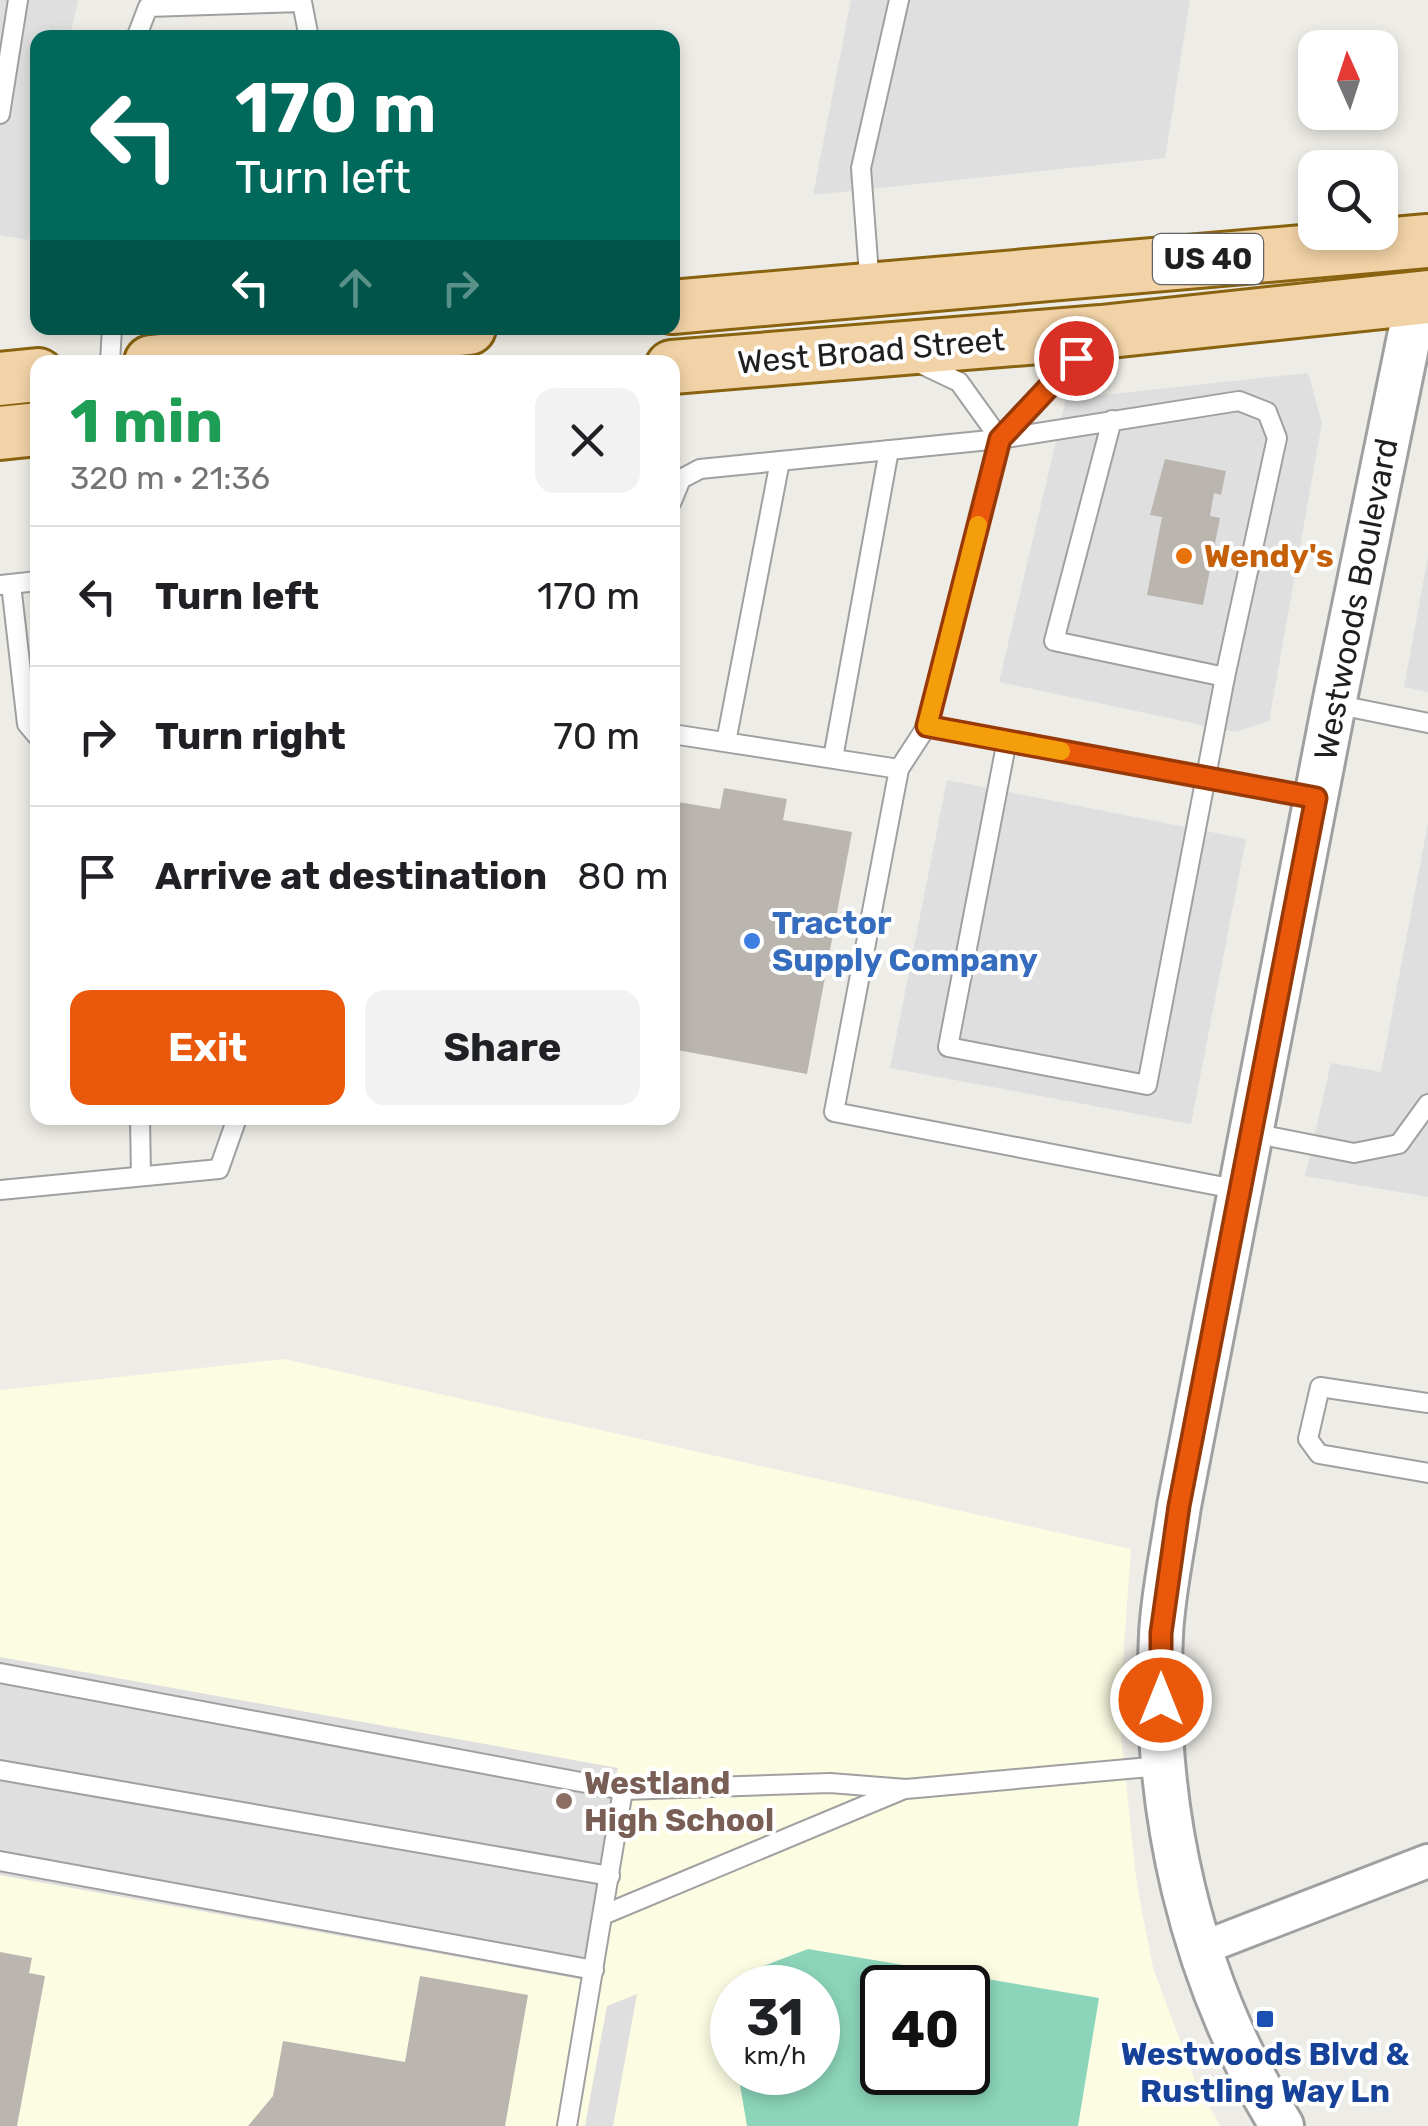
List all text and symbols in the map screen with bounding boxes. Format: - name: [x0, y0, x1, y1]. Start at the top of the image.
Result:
- north arrow: [1298, 30, 1398, 130]
- map controls: [1298, 30, 1398, 250]
- text: 170 m: [235, 67, 437, 150]
- icon: left: [70, 70, 200, 200]
- button: search: [1298, 150, 1398, 250]
- text: Turn left: [235, 151, 411, 204]
- road number: US 40: [1153, 234, 1263, 284]
- icon: left: [223, 260, 278, 315]
- icon: ahead: [328, 260, 383, 315]
- icon: right: [433, 260, 488, 315]
- pin: [1034, 316, 1119, 401]
- street label: West Broad Street: [736, 320, 1006, 382]
- icon: arrive: [1049, 331, 1104, 386]
- text: 1 min: [70, 386, 223, 457]
- button: close: [535, 388, 640, 493]
- street label: Westwoods Boulevard: [1306, 435, 1406, 763]
- text: 320 m · 21:36: [70, 459, 270, 497]
- place label: Wendy's: [1204, 537, 1334, 575]
- marker: Wendy's: [1173, 545, 1195, 567]
- icon: left: [70, 569, 125, 624]
- text: Turn left: [155, 573, 319, 619]
- text: 170 m: [537, 573, 640, 619]
- icon: right: [70, 709, 125, 764]
- text: Turn right: [155, 713, 346, 759]
- text: 70 m: [553, 713, 640, 759]
- icon: arrive: [70, 849, 125, 904]
- text: Arrive at destination: [155, 853, 547, 899]
- text: 80 m: [577, 853, 669, 899]
- place label: Tractor Supply Company: [772, 904, 1038, 979]
- marker: Tractor Supply Company: [741, 930, 763, 952]
- button: Exit: [70, 990, 345, 1105]
- button: Share: [365, 990, 640, 1105]
- position arrow: [1109, 1648, 1213, 1752]
- place label: Westland High School: [584, 1764, 774, 1839]
- marker: Westland High School: [553, 1790, 575, 1812]
- speed limit sign: 40: [860, 1965, 990, 2095]
- text: 31: [746, 1988, 804, 2048]
- marker: Westwoods Blvd & Rustling Way Ln: [1254, 2008, 1276, 2030]
- place label: Westwoods Blvd & Rustling Way Ln: [1121, 2035, 1410, 2110]
- text: km/h: [744, 2041, 806, 2070]

